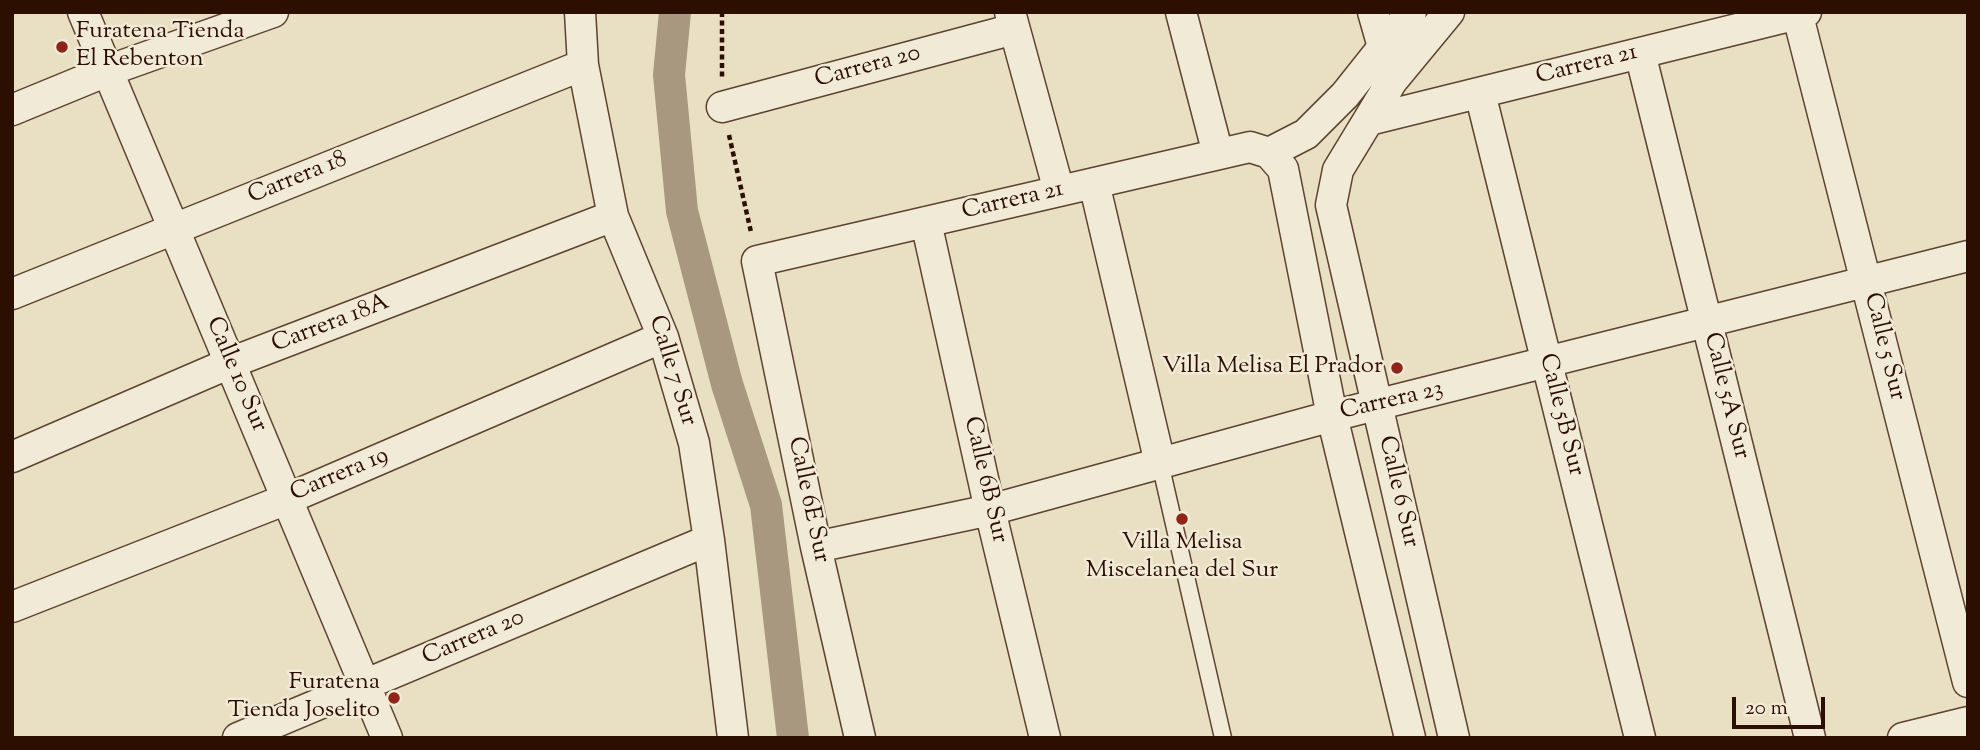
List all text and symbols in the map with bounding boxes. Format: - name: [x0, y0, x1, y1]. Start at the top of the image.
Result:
- place label: Furatena Tienda El Rebenton: [76, 19, 244, 75]
- marker: Furatena Tienda El Rebenton: [54, 39, 70, 55]
- street label: Carrera 20: [812, 40, 924, 96]
- street label: Carrera 21: [1533, 40, 1641, 92]
- street label: Carrera 18: [244, 146, 352, 212]
- street label: Carrera 21: [959, 176, 1067, 228]
- street label: Carrera 18A: [268, 289, 394, 361]
- street label: Calle 5 Sur: [1856, 290, 1910, 404]
- street label: Calle 7 Sur: [641, 312, 701, 430]
- street label: Calle 10 Sur: [198, 313, 272, 437]
- street label: Calle 5A Sur: [1695, 330, 1755, 462]
- street label: Calle 5B Sur: [1531, 351, 1589, 479]
- place label: Villa Melisa El Prador: [1162, 354, 1383, 382]
- marker: Villa Melisa El Prador: [1389, 360, 1405, 376]
- street label: Carrera 23: [1338, 376, 1446, 428]
- street label: Calle 6B Sur: [955, 414, 1013, 546]
- street label: Calle 6 Sur: [1370, 433, 1424, 551]
- street label: Calle 6E Sur: [780, 434, 834, 566]
- street label: Carrera 19: [287, 442, 393, 510]
- marker: Villa Melisa Miscelanea del Sur: [1174, 511, 1190, 527]
- place label: Villa Melisa Miscelanea del Sur: [1086, 530, 1278, 586]
- street label: Carrera 20: [419, 605, 529, 673]
- place label: Furatena Tienda Joselito: [227, 670, 380, 726]
- scale bar: [1735, 684, 1828, 728]
- marker: Furatena Tienda Joselito: [386, 690, 402, 706]
- text: 20 m: [1745, 694, 1788, 724]

